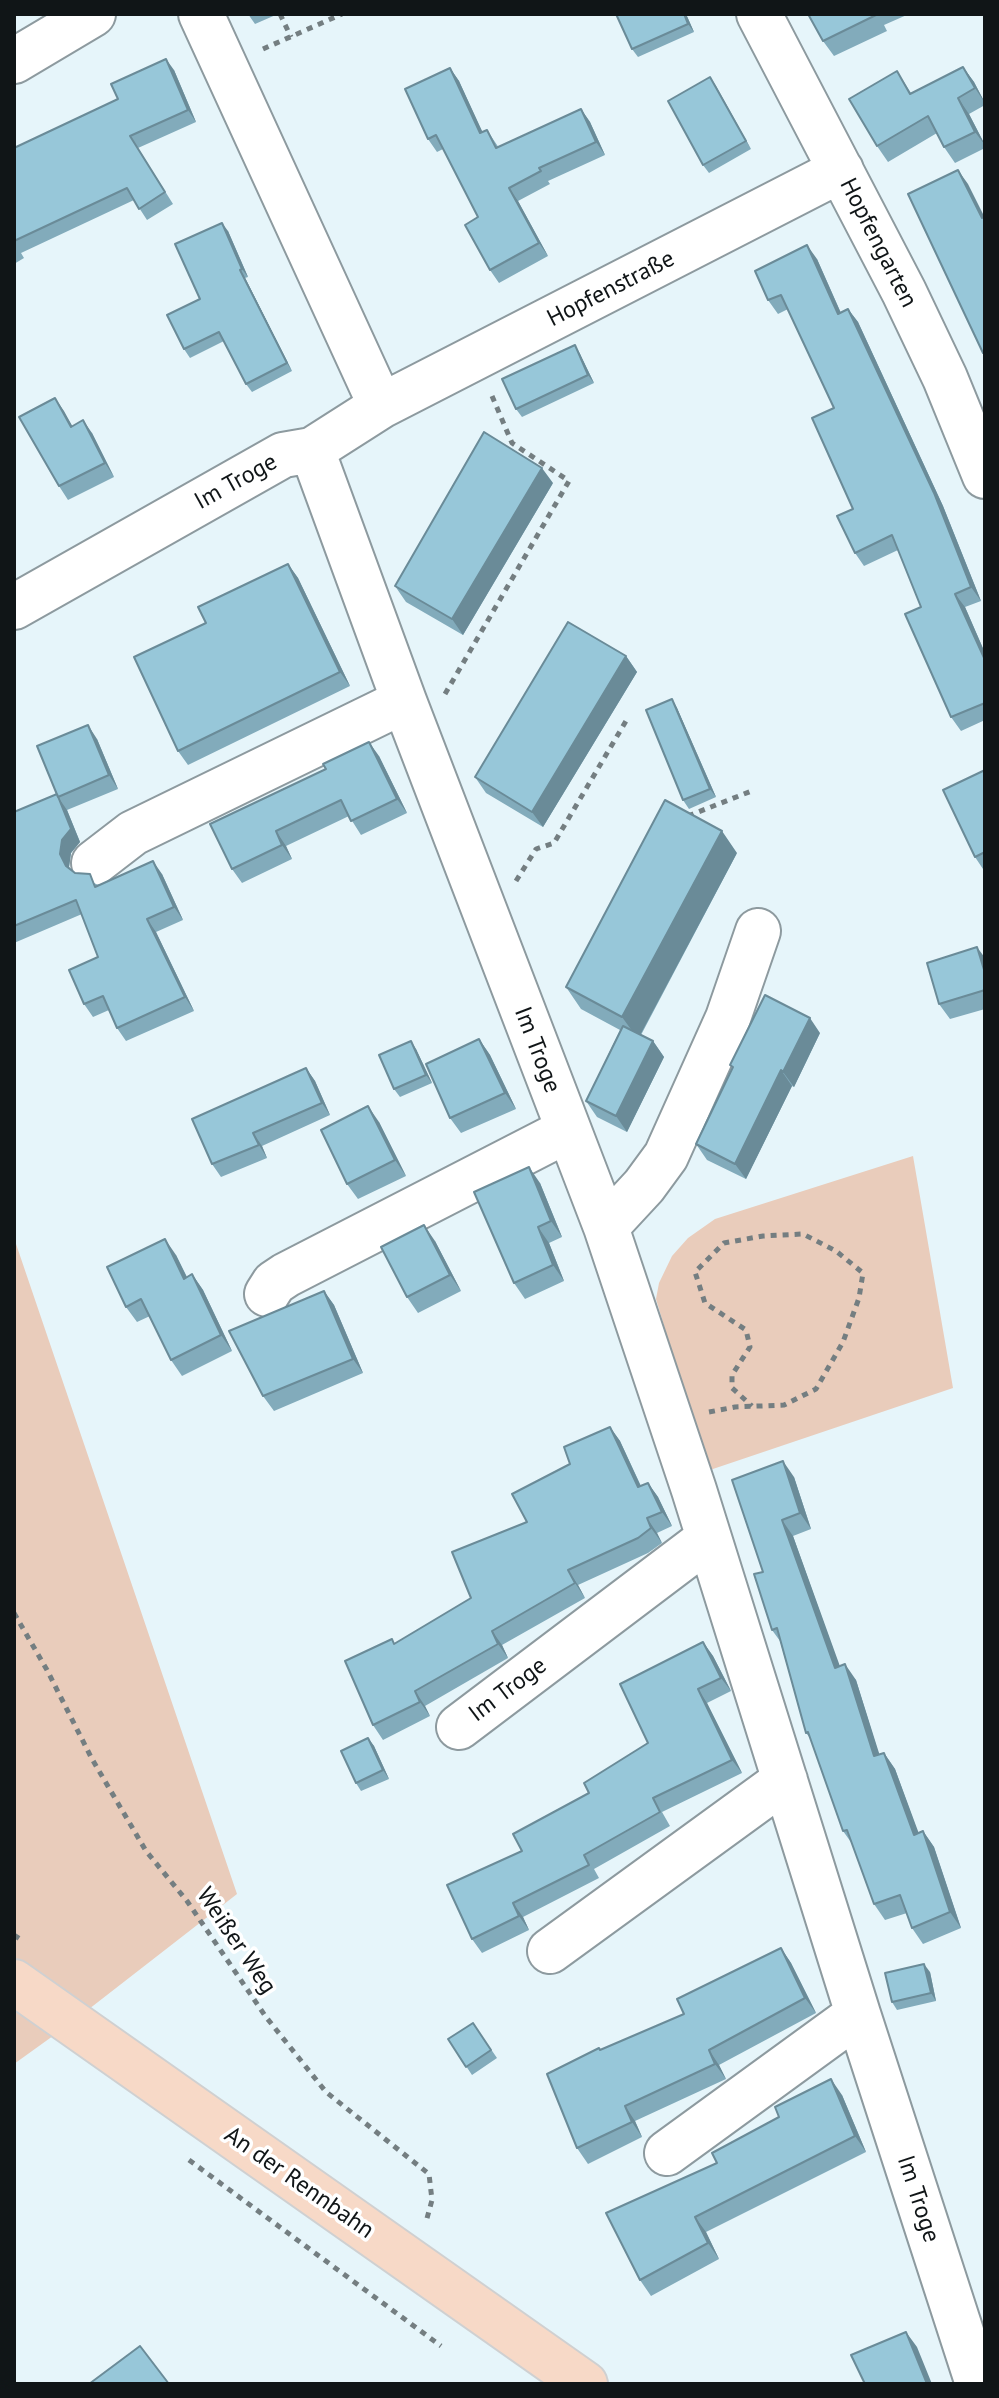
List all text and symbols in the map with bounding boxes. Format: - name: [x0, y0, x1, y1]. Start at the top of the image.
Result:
- street label: Hopfengarten: [833, 174, 923, 312]
- street label: Hopfenstraße: [542, 245, 680, 333]
- street label: Im Troge: [190, 448, 282, 516]
- street label: Im Troge: [507, 1003, 567, 1097]
- street label: Im Troge: [463, 1651, 553, 1729]
- street label: Weißer Weg: [190, 1882, 282, 2000]
- street label: An der Rennbahn: [219, 2121, 379, 2245]
- street label: Im Troge: [890, 2152, 946, 2246]

